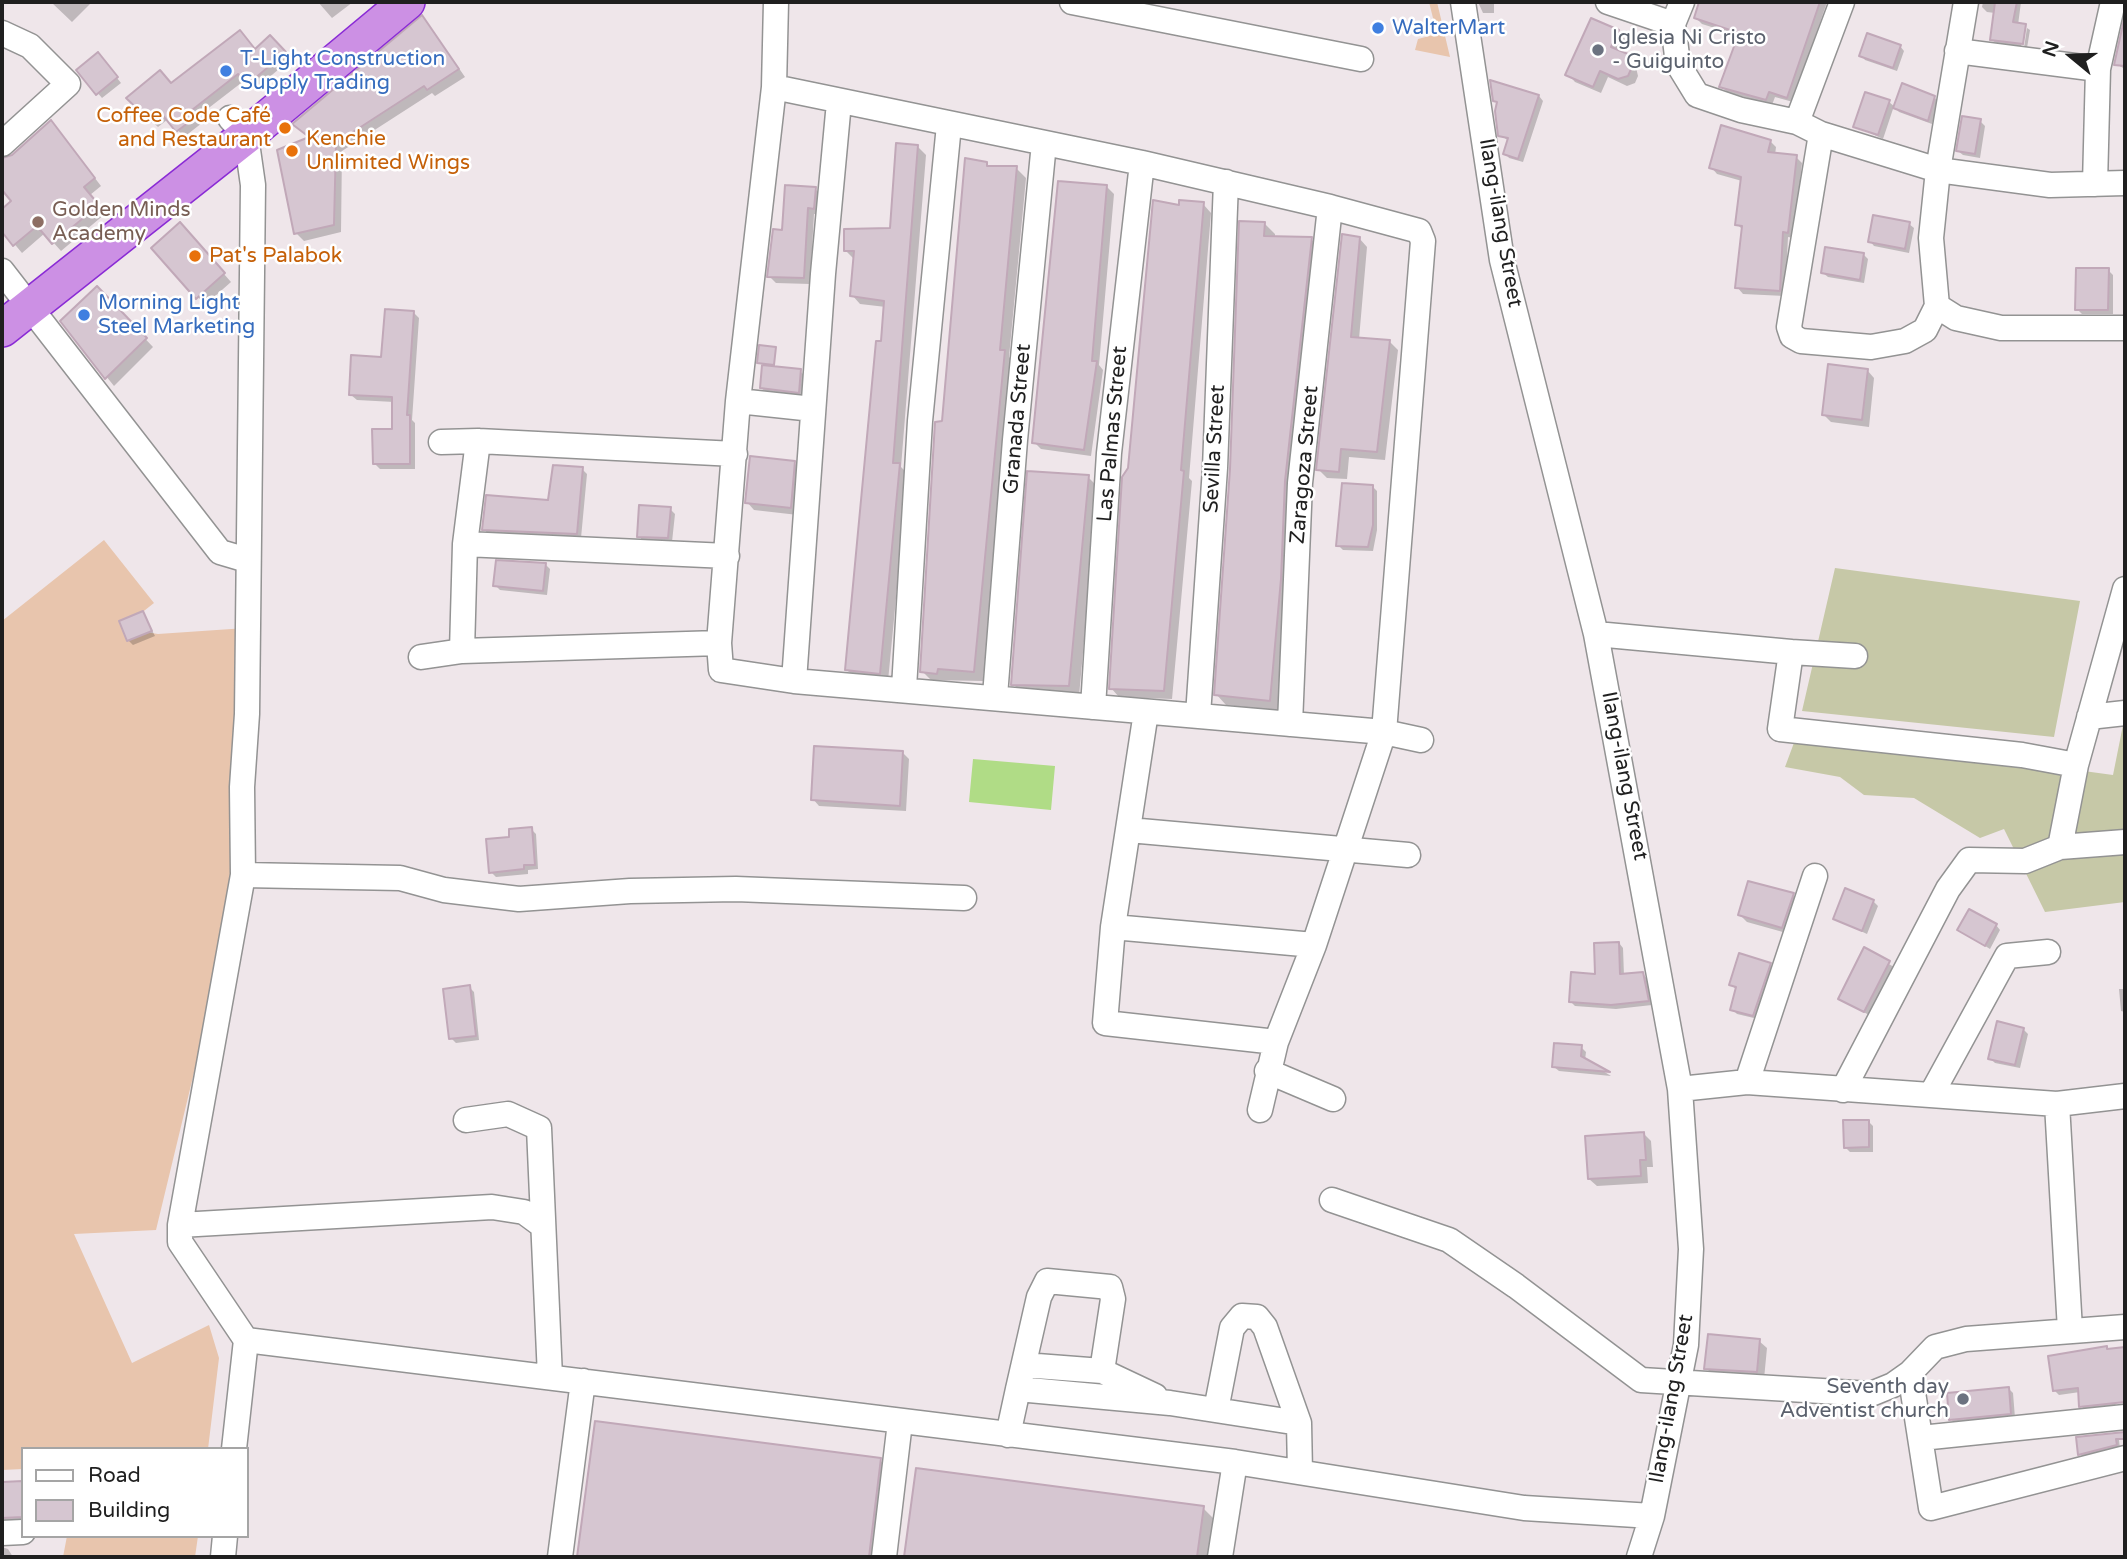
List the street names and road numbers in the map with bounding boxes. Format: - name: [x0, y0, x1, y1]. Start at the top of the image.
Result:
- street label: Ilang-ilang Street: [1473, 137, 1527, 309]
- street label: Granada Street: [999, 343, 1037, 495]
- street label: Las Palmas Street: [1093, 345, 1133, 523]
- street label: Sevilla Street: [1199, 384, 1231, 514]
- street label: Zaragoza Street: [1286, 385, 1324, 545]
- street label: Ilang-ilang Street: [1595, 690, 1653, 862]
- street label: Ilang-ilang Street: [1645, 1313, 1699, 1485]

